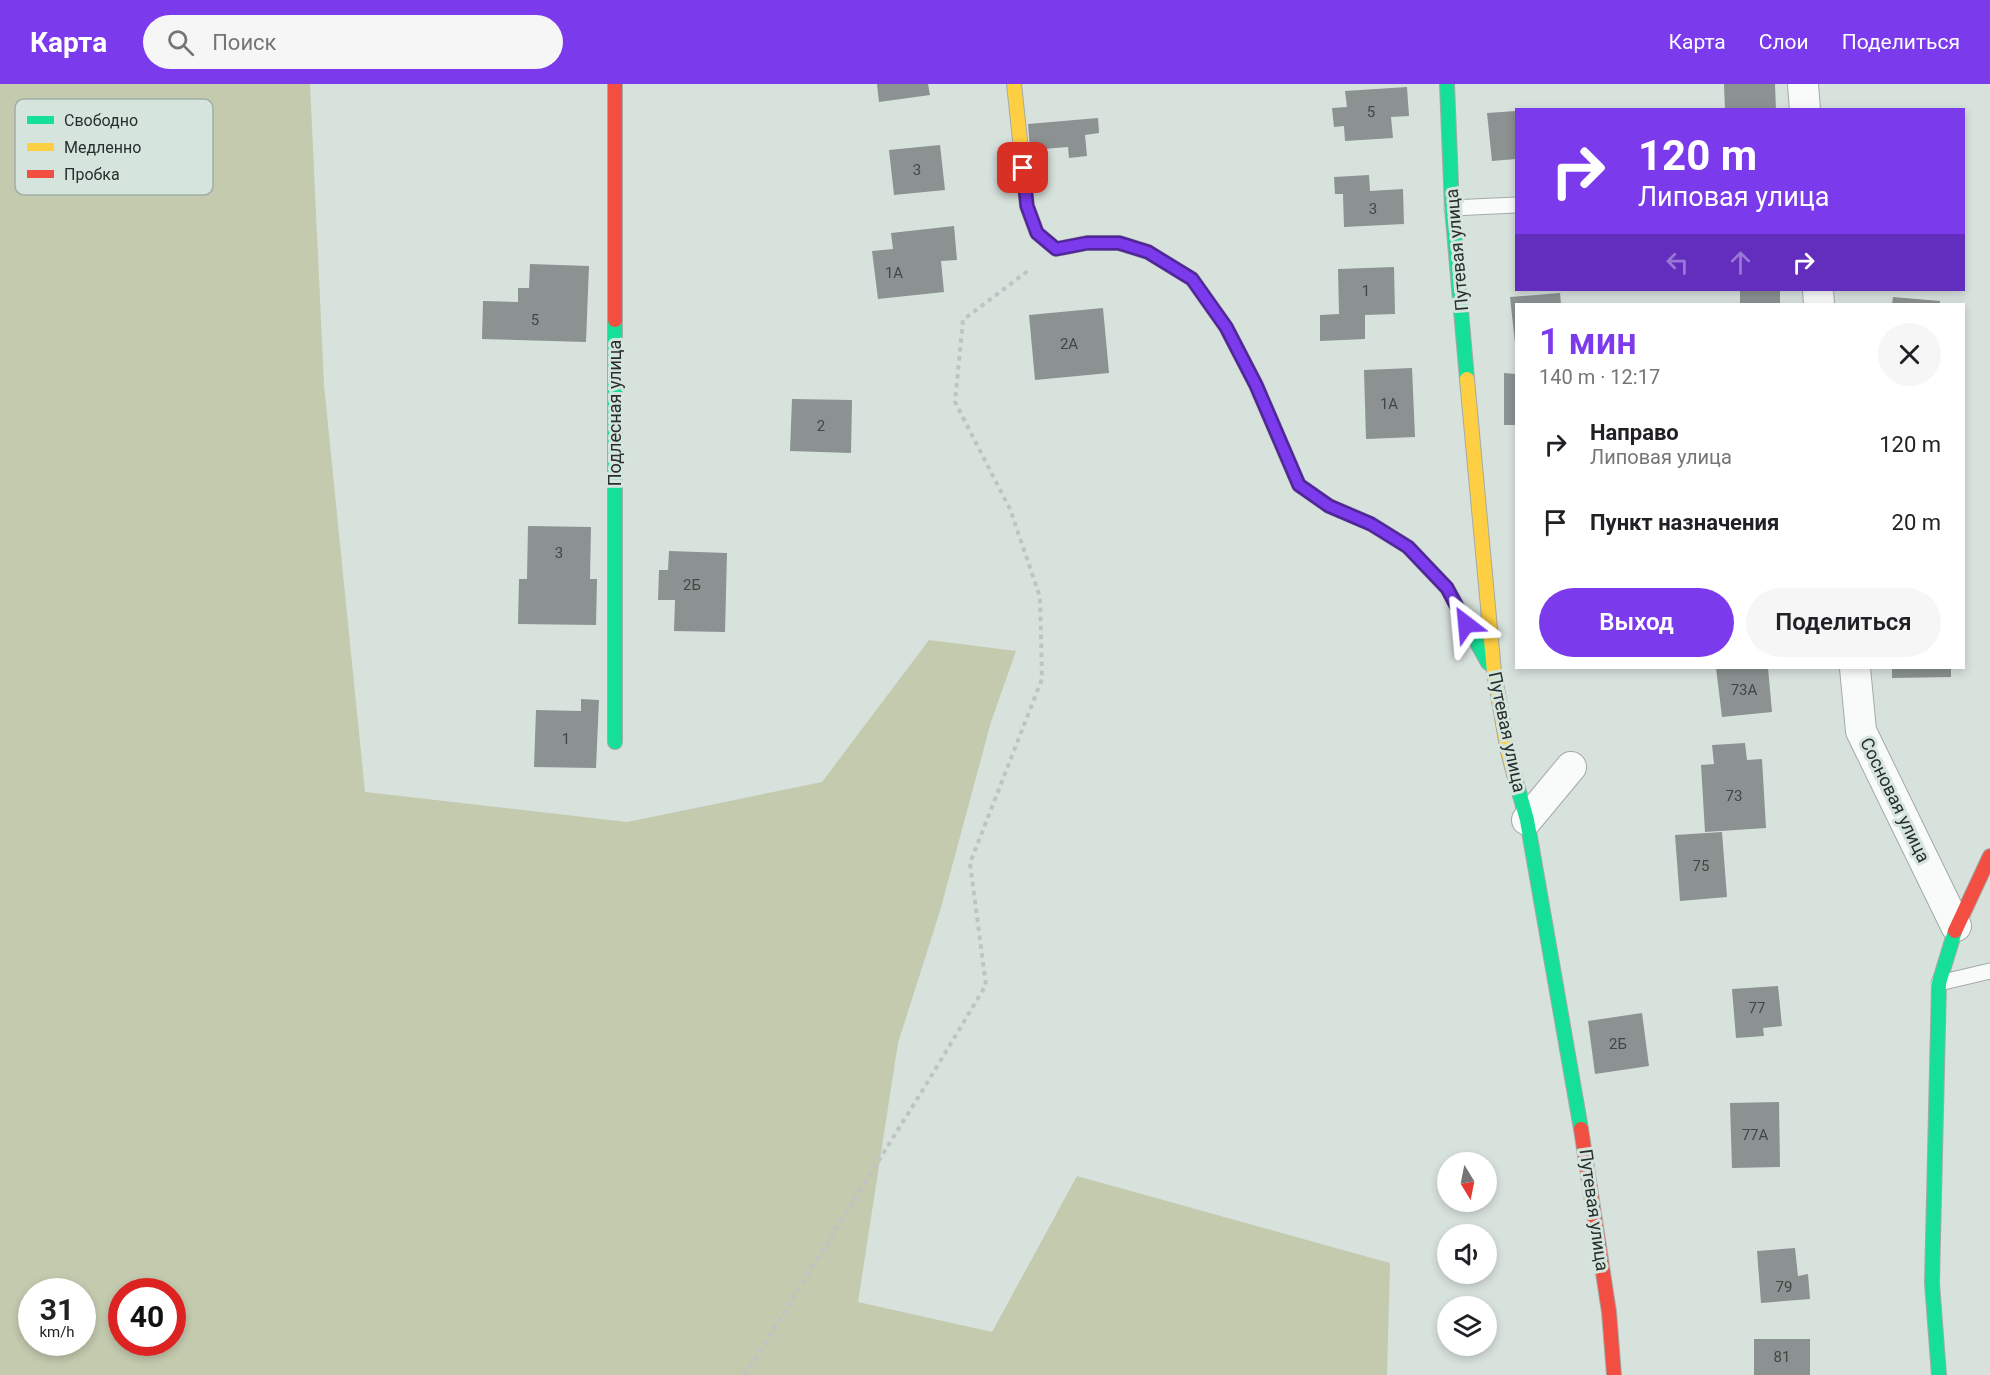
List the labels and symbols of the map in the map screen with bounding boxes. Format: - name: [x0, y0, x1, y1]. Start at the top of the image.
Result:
- legend: [15, 99, 213, 195]
- house number: 5: [1367, 103, 1375, 121]
- text: Свободно: [64, 111, 138, 130]
- text: Медленно: [64, 138, 141, 157]
- pin: [997, 142, 1048, 193]
- house number: 3: [913, 161, 921, 179]
- text: Пробка: [64, 165, 120, 184]
- street label: Путевая улица: [1441, 188, 1472, 312]
- house number: 3: [1369, 200, 1377, 218]
- house number: 1А: [885, 264, 903, 282]
- house number: 1: [1362, 282, 1370, 300]
- house number: 5: [531, 311, 539, 329]
- house number: 2А: [1060, 335, 1078, 353]
- street label: Подлесная улица: [604, 340, 625, 486]
- house number: 1А: [1380, 395, 1398, 413]
- house number: 2: [817, 417, 825, 435]
- house number: 3: [555, 544, 563, 562]
- house number: 2Б: [683, 576, 701, 594]
- position arrow: [1434, 592, 1498, 656]
- street label: Путевая улица: [1484, 670, 1531, 794]
- house number: 73А: [1731, 681, 1758, 699]
- house number: 1: [562, 730, 570, 748]
- street label: Сосновая улица: [1856, 734, 1935, 865]
- house number: 73: [1726, 787, 1742, 805]
- house number: 75: [1693, 857, 1709, 875]
- house number: 77: [1749, 999, 1765, 1017]
- house number: 2Б: [1609, 1035, 1627, 1053]
- house number: 77А: [1742, 1126, 1769, 1144]
- street label: Путевая улица: [1576, 1148, 1613, 1272]
- north arrow: [1437, 1152, 1497, 1212]
- speed limit sign: 40: [108, 1278, 186, 1356]
- house number: 79: [1776, 1278, 1792, 1296]
- house number: 81: [1774, 1348, 1790, 1366]

